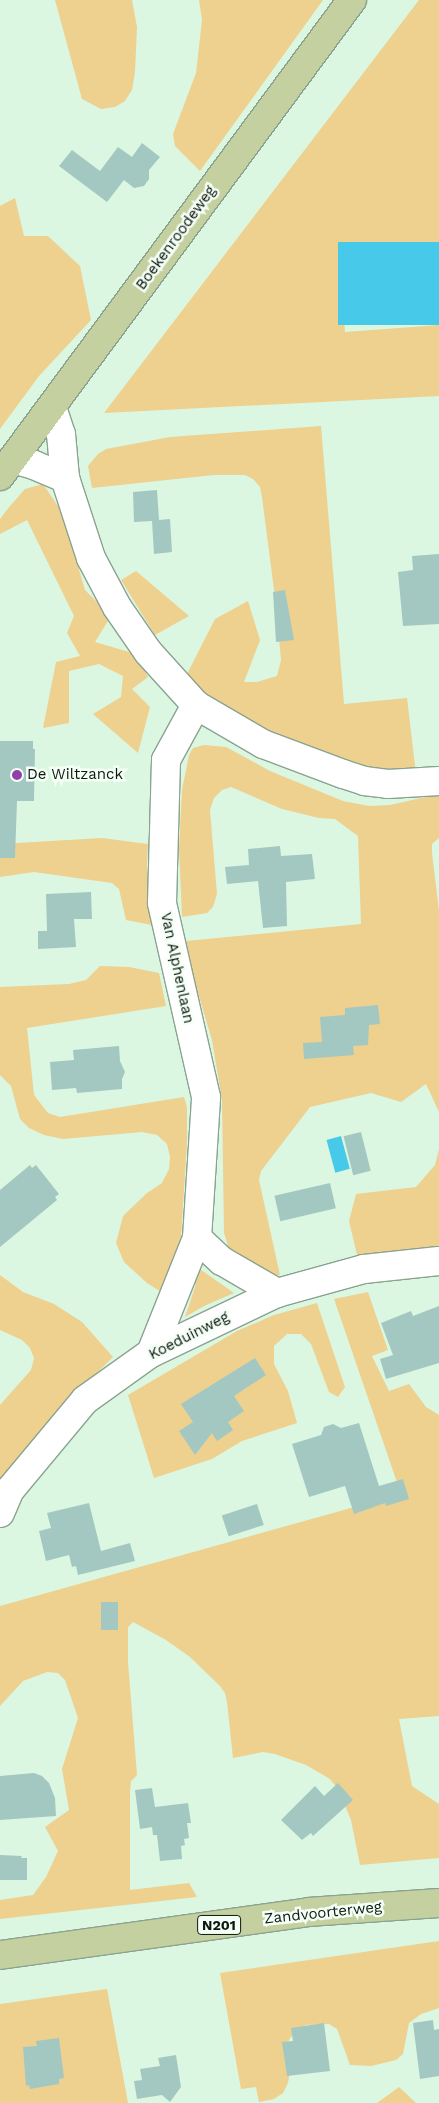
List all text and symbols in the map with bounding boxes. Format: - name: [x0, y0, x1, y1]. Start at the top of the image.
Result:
- street label: Boekenroodeweg: [132, 182, 220, 294]
- place label: De Wiltzanck: [27, 766, 123, 784]
- marker: De Wiltzanck: [11, 769, 23, 781]
- street label: Van Alphenlaan: [156, 911, 198, 1025]
- street label: Koeduinweg: [146, 1308, 232, 1364]
- street label: Zandvoorterweg: [263, 1898, 383, 1928]
- road number: N201: [196, 1914, 242, 1936]

